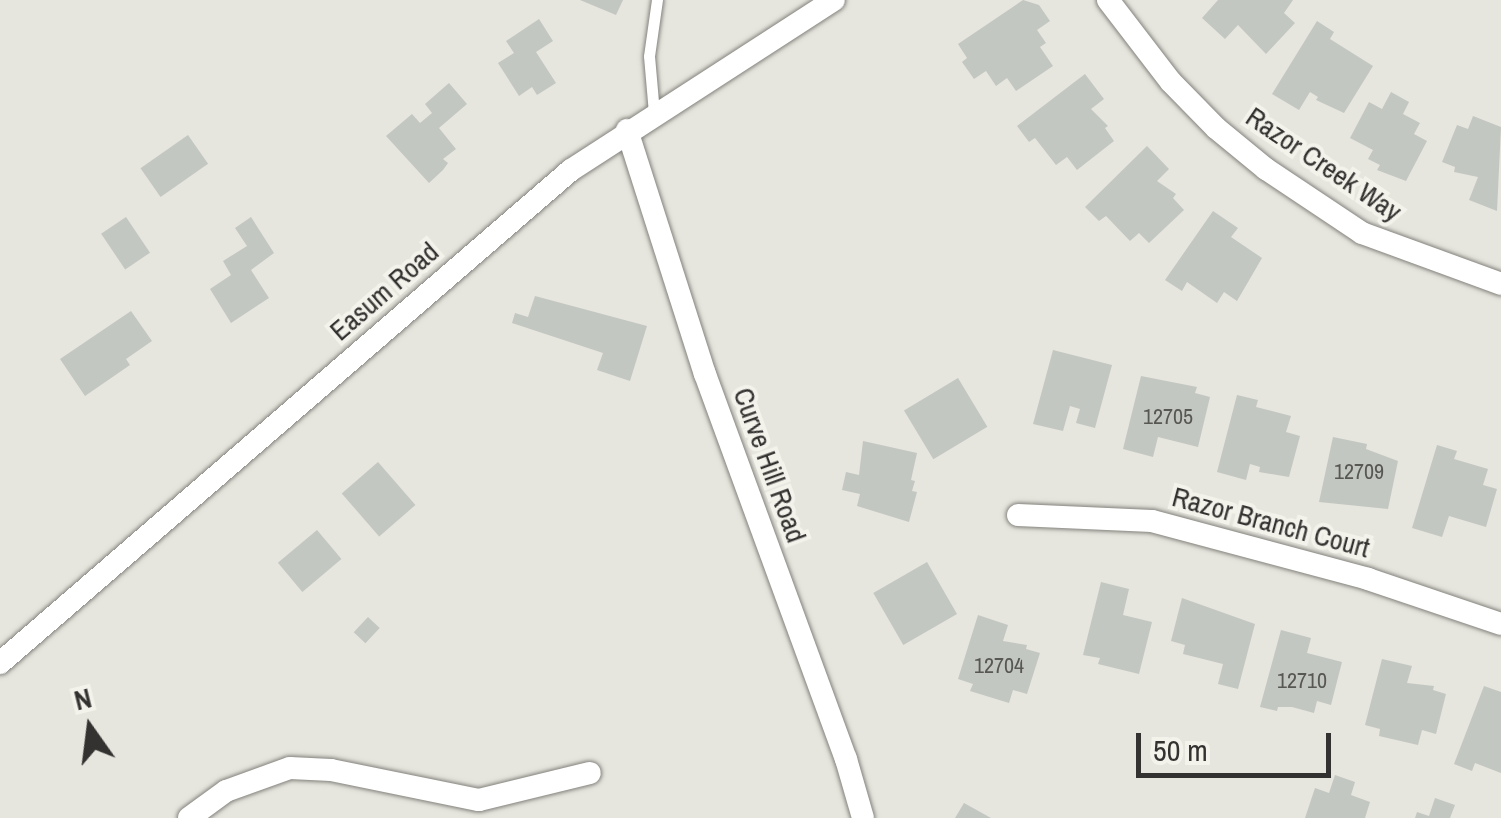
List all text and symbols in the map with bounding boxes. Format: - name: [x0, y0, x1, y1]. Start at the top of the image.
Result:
- street label: Razor Creek Way: [1240, 100, 1408, 228]
- street label: Easum Road: [323, 235, 445, 347]
- street label: Curve Hill Road: [727, 383, 813, 547]
- house number: 12705: [1143, 404, 1193, 430]
- house number: 12709: [1334, 459, 1384, 485]
- street label: Razor Branch Court: [1169, 480, 1373, 564]
- house number: 12704: [974, 653, 1024, 679]
- house number: 12710: [1277, 668, 1327, 694]
- north arrow: [40, 678, 140, 778]
- text: N: [70, 678, 95, 719]
- scale bar: [1141, 713, 1336, 775]
- text: 50 m: [1153, 730, 1208, 770]

